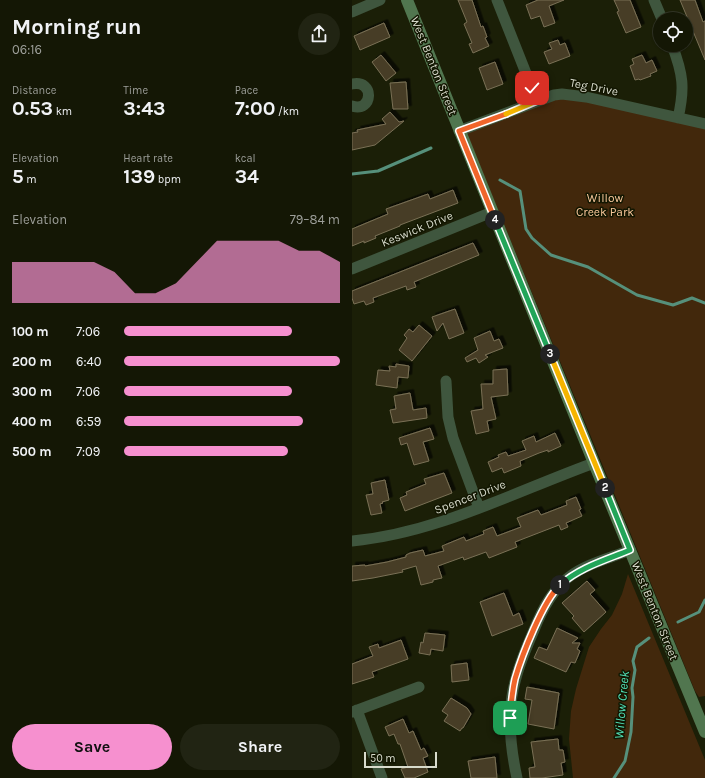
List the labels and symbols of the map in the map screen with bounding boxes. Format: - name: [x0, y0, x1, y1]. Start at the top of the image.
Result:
- street label: West Benton Street: [408, 15, 460, 118]
- pin: [515, 71, 549, 105]
- street label: Teg Drive: [569, 75, 619, 99]
- park label: Willow Creek Park: [576, 191, 634, 219]
- street label: Keswick Drive: [379, 208, 455, 250]
- pin: 4: [485, 210, 505, 230]
- pin: 3: [540, 344, 560, 364]
- street label: Spencer Drive: [432, 477, 508, 517]
- pin: 2: [595, 478, 615, 498]
- street label: West Benton Street: [629, 560, 681, 663]
- pin: 1: [550, 575, 570, 595]
- water label: Willow Creek: [611, 670, 632, 740]
- pin: [493, 701, 527, 735]
- scale bar: [364, 750, 437, 769]

